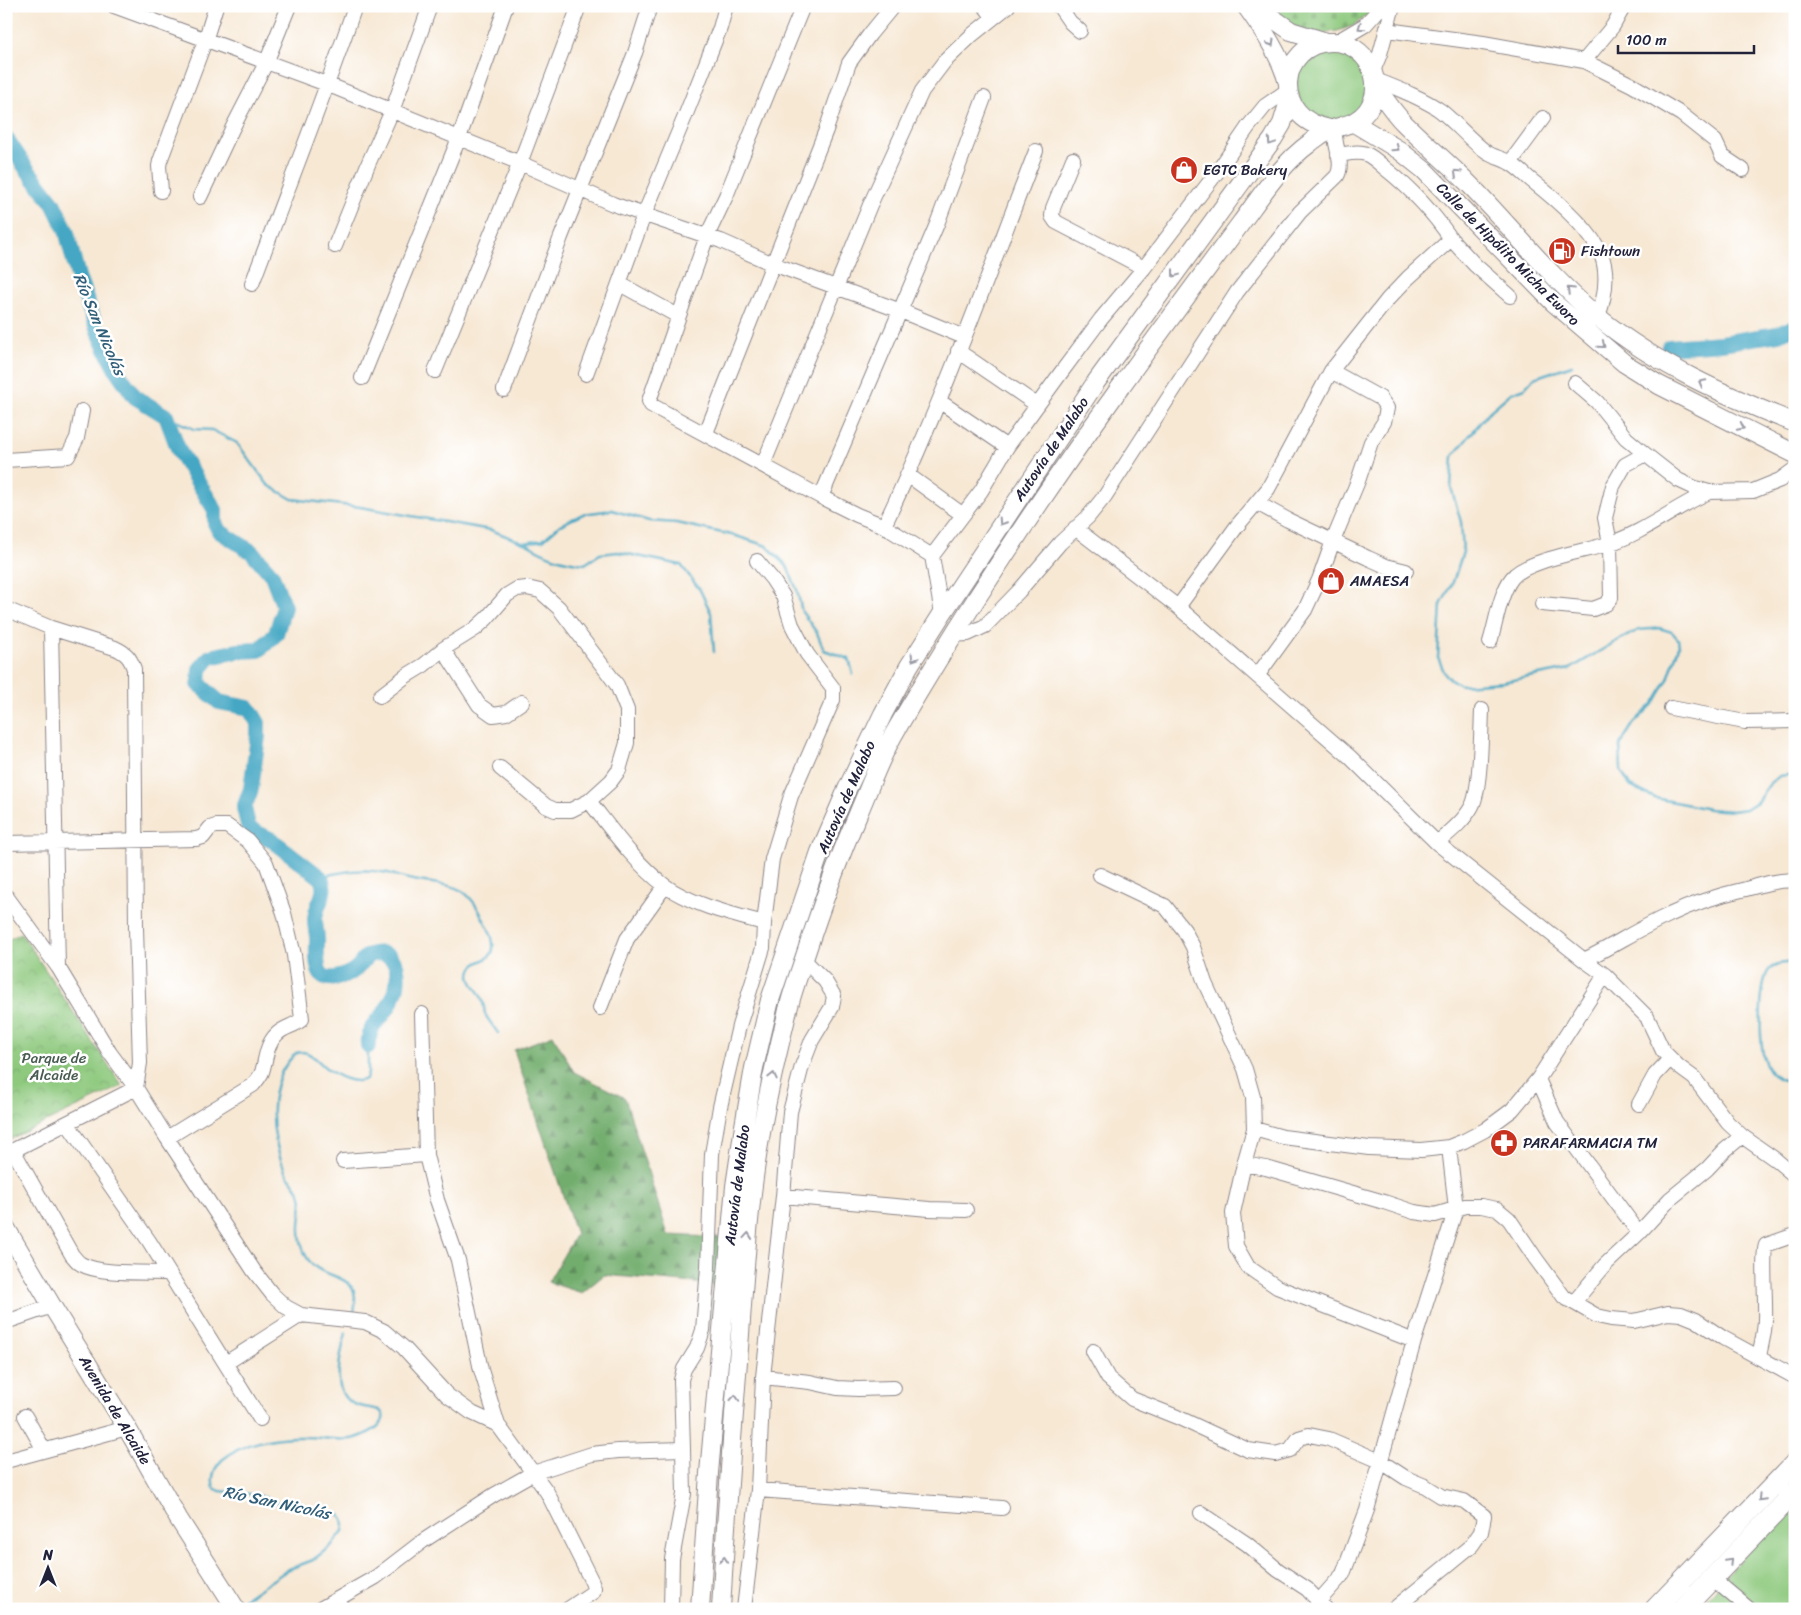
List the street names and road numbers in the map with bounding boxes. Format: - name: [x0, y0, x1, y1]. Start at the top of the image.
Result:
- street label: Calle de Hipólito Micha Eworo: [1430, 176, 1586, 332]
- street label: Autovía de Malabo: [1006, 391, 1096, 507]
- street label: Autovía de Malabo: [809, 736, 883, 859]
- street label: Autovía de Malabo: [717, 1123, 757, 1248]
- street label: Avenida de Alcaide: [71, 1349, 158, 1470]

